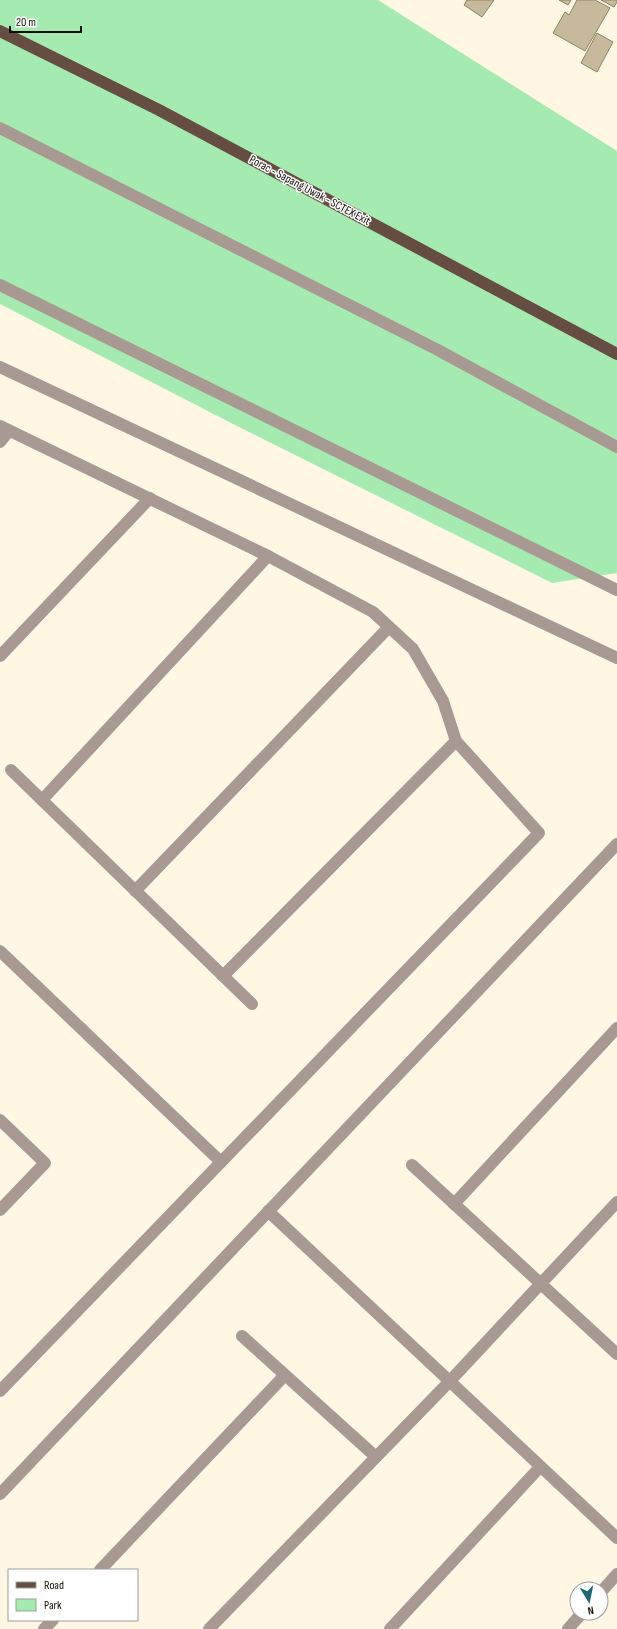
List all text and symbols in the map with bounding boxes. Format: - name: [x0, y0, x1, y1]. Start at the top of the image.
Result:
- scale bar: [10, 8, 81, 34]
- text: 20 m: [16, 15, 36, 30]
- street label: Porac - Sapang Uwak - SCTEX Exit: [247, 152, 373, 229]
- legend: [8, 1569, 138, 1621]
- text: Road: [44, 1578, 64, 1593]
- north arrow: [569, 1581, 609, 1621]
- text: Park: [44, 1598, 62, 1613]
- text: N: [587, 1603, 595, 1617]

